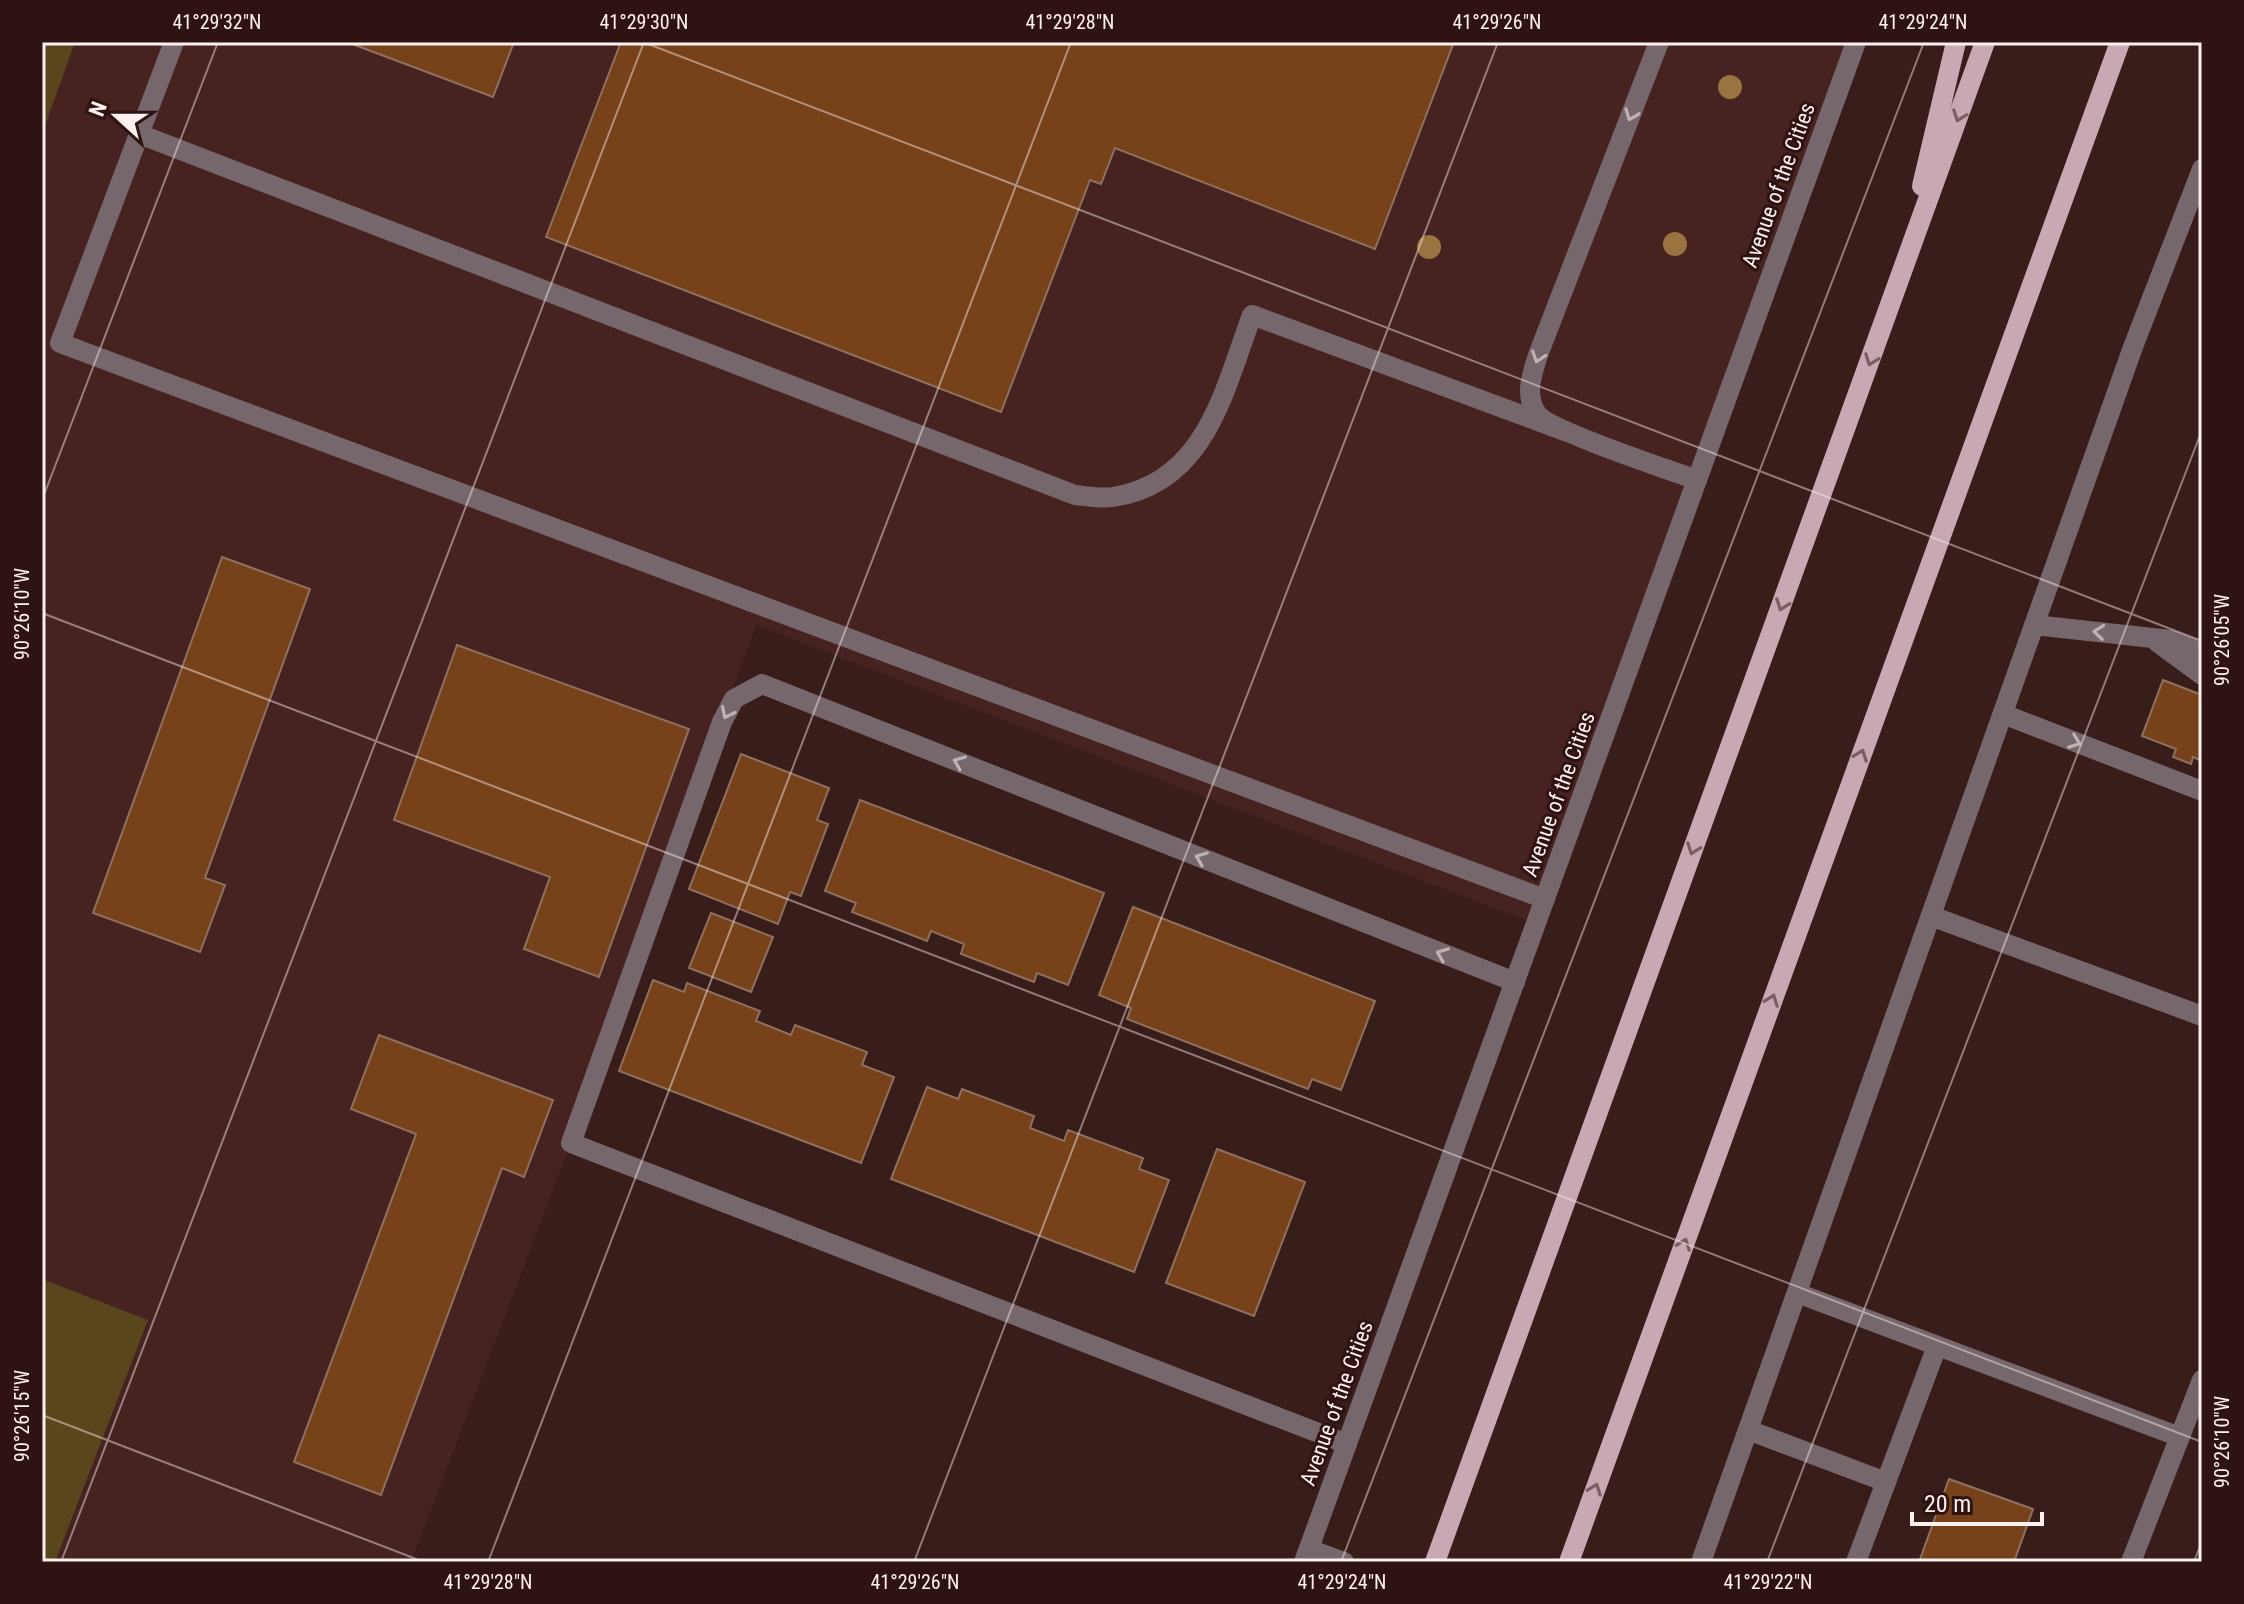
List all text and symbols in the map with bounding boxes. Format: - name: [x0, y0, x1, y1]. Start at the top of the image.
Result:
- text: 41°29'32"N: [172, 10, 262, 34]
- text: 41°29'30"N: [599, 10, 689, 34]
- text: 41°29'28"N: [1025, 10, 1115, 34]
- text: 41°29'26"N: [1452, 10, 1542, 34]
- text: 41°29'24"N: [1878, 10, 1968, 34]
- north arrow: [76, 76, 156, 156]
- text: N: [84, 98, 112, 120]
- street label: Avenue of the Cities: [1737, 99, 1820, 271]
- one-way arrow: [1624, 107, 1641, 121]
- one-way arrow: [1952, 108, 1968, 122]
- one-way arrow: [1531, 349, 1547, 363]
- one-way arrow: [1864, 353, 1881, 367]
- text: 90°26'10"W: [10, 568, 34, 660]
- text: 90°26'05"W: [2210, 594, 2234, 686]
- one-way arrow: [1775, 597, 1792, 611]
- one-way arrow: [2092, 624, 2105, 641]
- one-way arrow: [721, 705, 737, 720]
- street label: Avenue of the Cities: [1517, 708, 1600, 880]
- one-way arrow: [2067, 732, 2081, 749]
- one-way arrow: [1851, 749, 1867, 763]
- one-way arrow: [953, 755, 967, 772]
- one-way arrow: [1686, 841, 1703, 855]
- one-way arrow: [1195, 851, 1209, 868]
- one-way arrow: [1436, 947, 1450, 963]
- one-way arrow: [1762, 994, 1779, 1008]
- one-way arrow: [1674, 1238, 1690, 1252]
- street label: Avenue of the Cities: [1295, 1317, 1378, 1489]
- text: 90°26'15"W: [10, 1370, 34, 1462]
- text: 90°26'10"W: [2210, 1396, 2234, 1488]
- scale bar: [1912, 1476, 2042, 1526]
- one-way arrow: [1585, 1482, 1602, 1496]
- text: 20 m: [1924, 1490, 1971, 1518]
- text: 41°29'28"N: [443, 1570, 533, 1594]
- text: 41°29'26"N: [870, 1570, 960, 1594]
- text: 41°29'24"N: [1297, 1570, 1387, 1594]
- text: 41°29'22"N: [1723, 1570, 1813, 1594]

